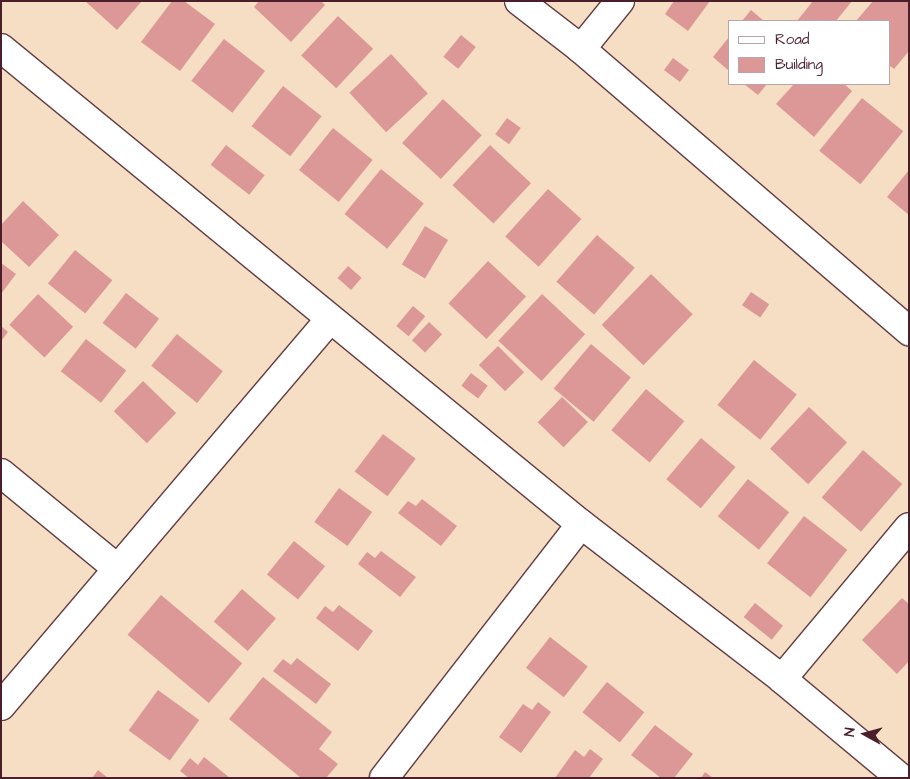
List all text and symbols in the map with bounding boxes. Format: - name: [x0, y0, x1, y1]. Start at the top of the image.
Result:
- legend: [728, 20, 890, 85]
- text: Road: [775, 29, 809, 50]
- text: Building: [775, 54, 823, 75]
- north arrow: [840, 709, 890, 759]
- text: N: [840, 727, 861, 738]

